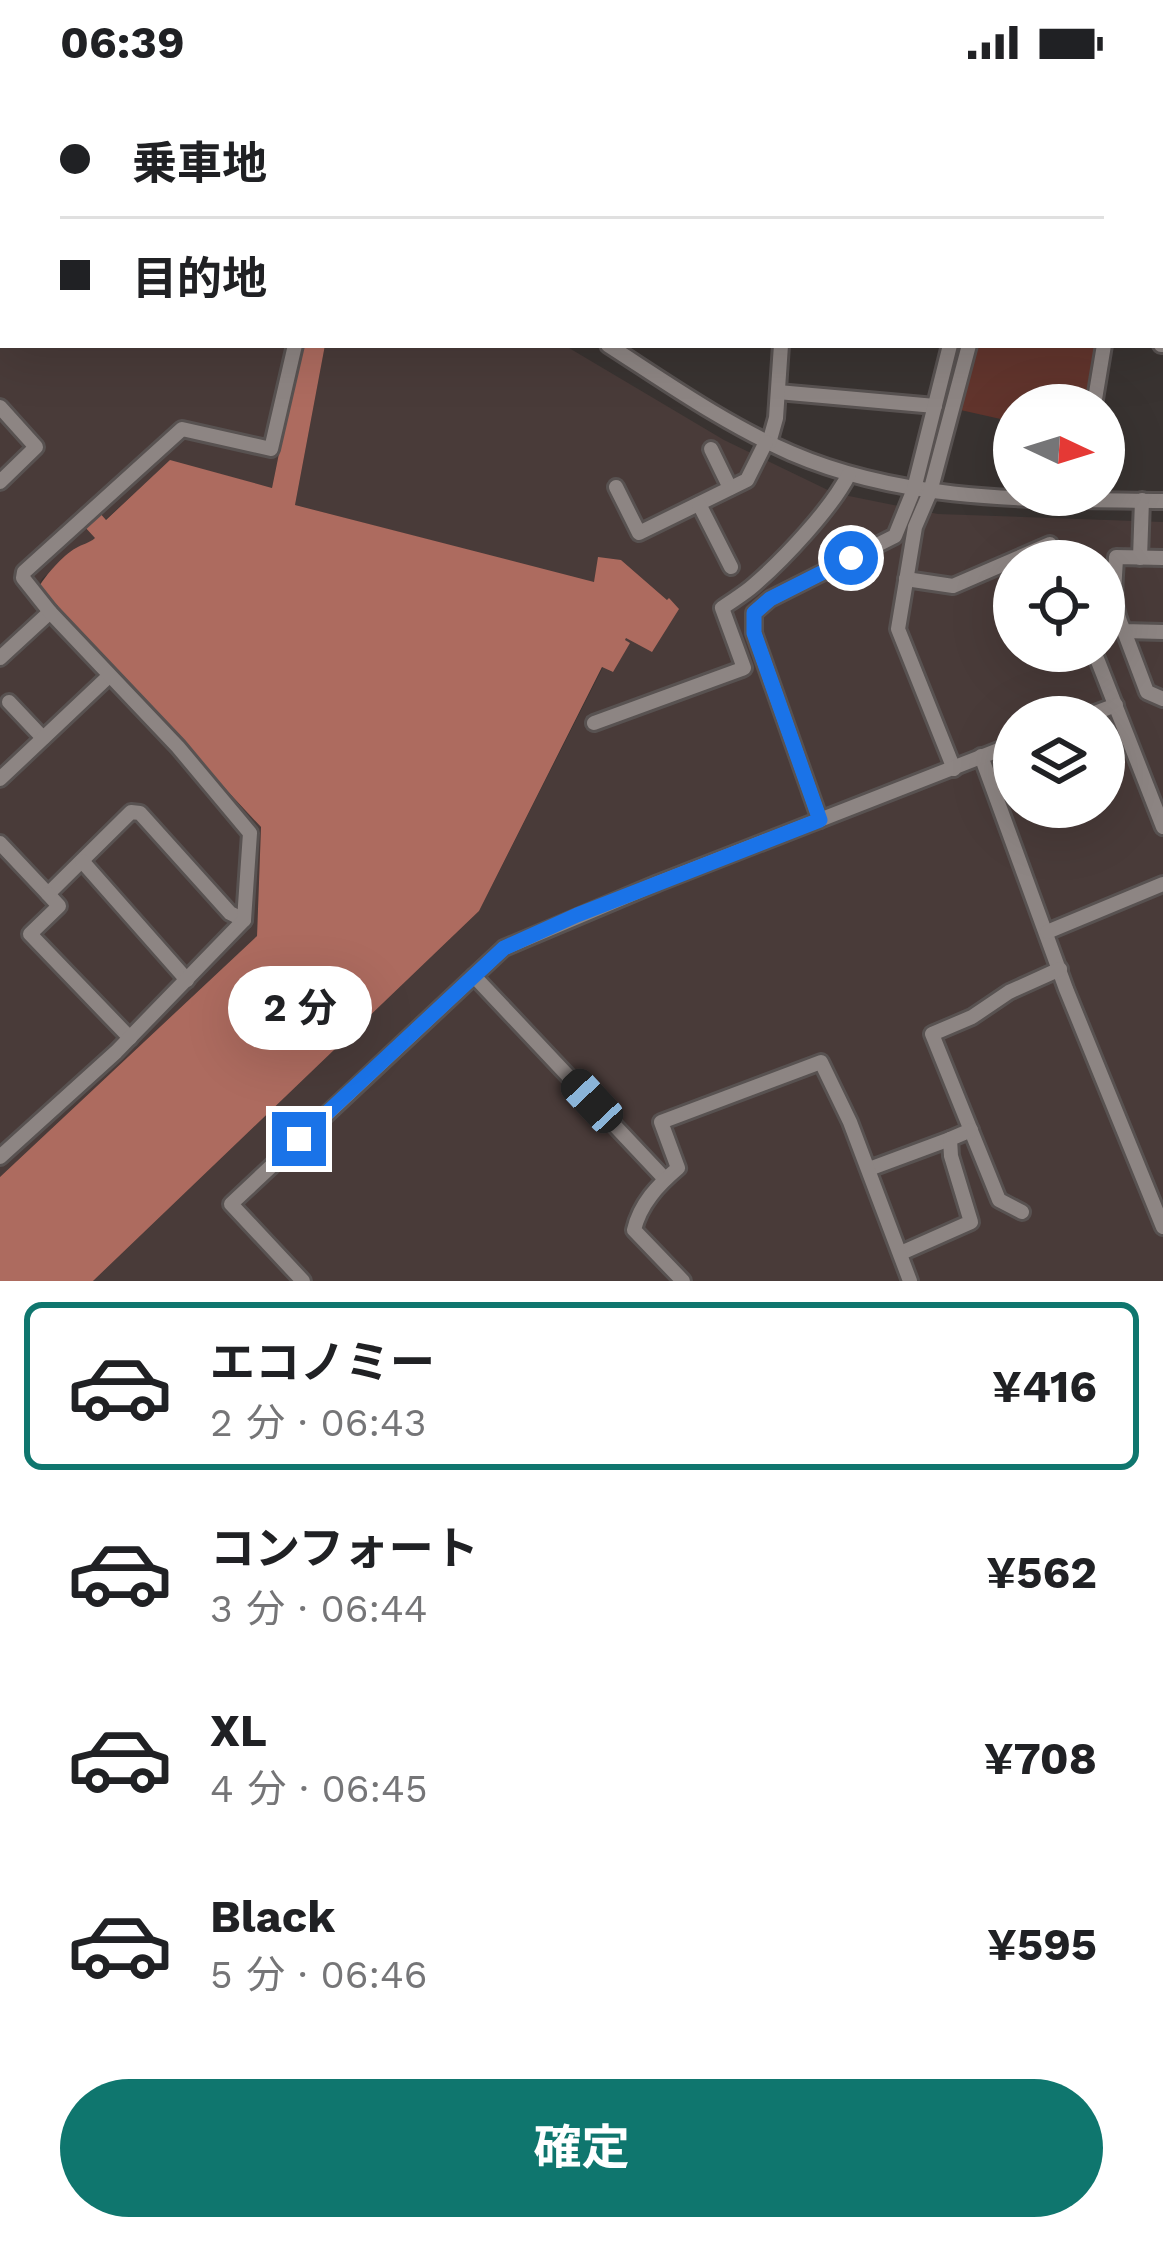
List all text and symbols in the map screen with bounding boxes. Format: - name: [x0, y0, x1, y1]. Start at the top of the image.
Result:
- text: 06:39: [60, 16, 185, 69]
- text: 乗車地: [132, 137, 267, 190]
- text: 目的地: [132, 252, 267, 305]
- north arrow: [993, 384, 1125, 516]
- map controls: [993, 384, 1125, 828]
- route start: [824, 531, 878, 585]
- button: locate: [993, 540, 1125, 672]
- button: layers: [993, 696, 1125, 828]
- callout: 2 分: [227, 965, 371, 1049]
- text: 2 分: [263, 985, 337, 1030]
- car: [554, 1062, 630, 1140]
- route end: [272, 1112, 326, 1166]
- icon: car: [66, 1332, 174, 1440]
- text: エコノミー: [210, 1336, 435, 1389]
- text: ¥416: [992, 1360, 1097, 1413]
- text: 2 分 · 06:43: [210, 1400, 427, 1445]
- icon: car: [66, 1518, 174, 1626]
- text: コンフォート: [210, 1522, 479, 1575]
- text: ¥562: [986, 1546, 1097, 1599]
- text: 3 分 · 06:44: [210, 1586, 428, 1631]
- icon: car: [66, 1704, 174, 1812]
- text: XL: [210, 1704, 267, 1757]
- text: ¥708: [984, 1732, 1097, 1785]
- text: 4 分 · 06:45: [210, 1766, 428, 1811]
- icon: car: [66, 1890, 174, 1998]
- text: Black: [210, 1890, 335, 1943]
- text: ¥595: [987, 1918, 1097, 1971]
- text: 5 分 · 06:46: [210, 1952, 427, 1997]
- button: 確定: [60, 2079, 1103, 2217]

